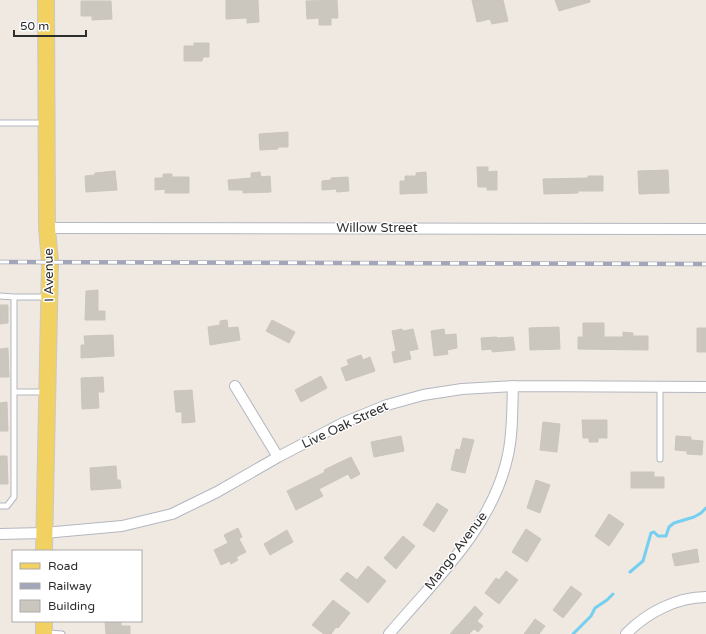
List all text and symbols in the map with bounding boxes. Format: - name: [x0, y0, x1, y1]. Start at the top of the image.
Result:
- scale bar: [14, 12, 86, 38]
- text: 50 m: [20, 19, 49, 33]
- street label: Willow Street: [336, 220, 418, 236]
- street label: I Avenue: [41, 248, 57, 302]
- street label: Live Oak Street: [299, 398, 391, 452]
- street label: Mango Avenue: [421, 509, 491, 593]
- legend: [12, 550, 142, 622]
- text: Road: [48, 559, 78, 573]
- text: Railway: [48, 579, 92, 593]
- text: Building: [48, 599, 95, 613]

